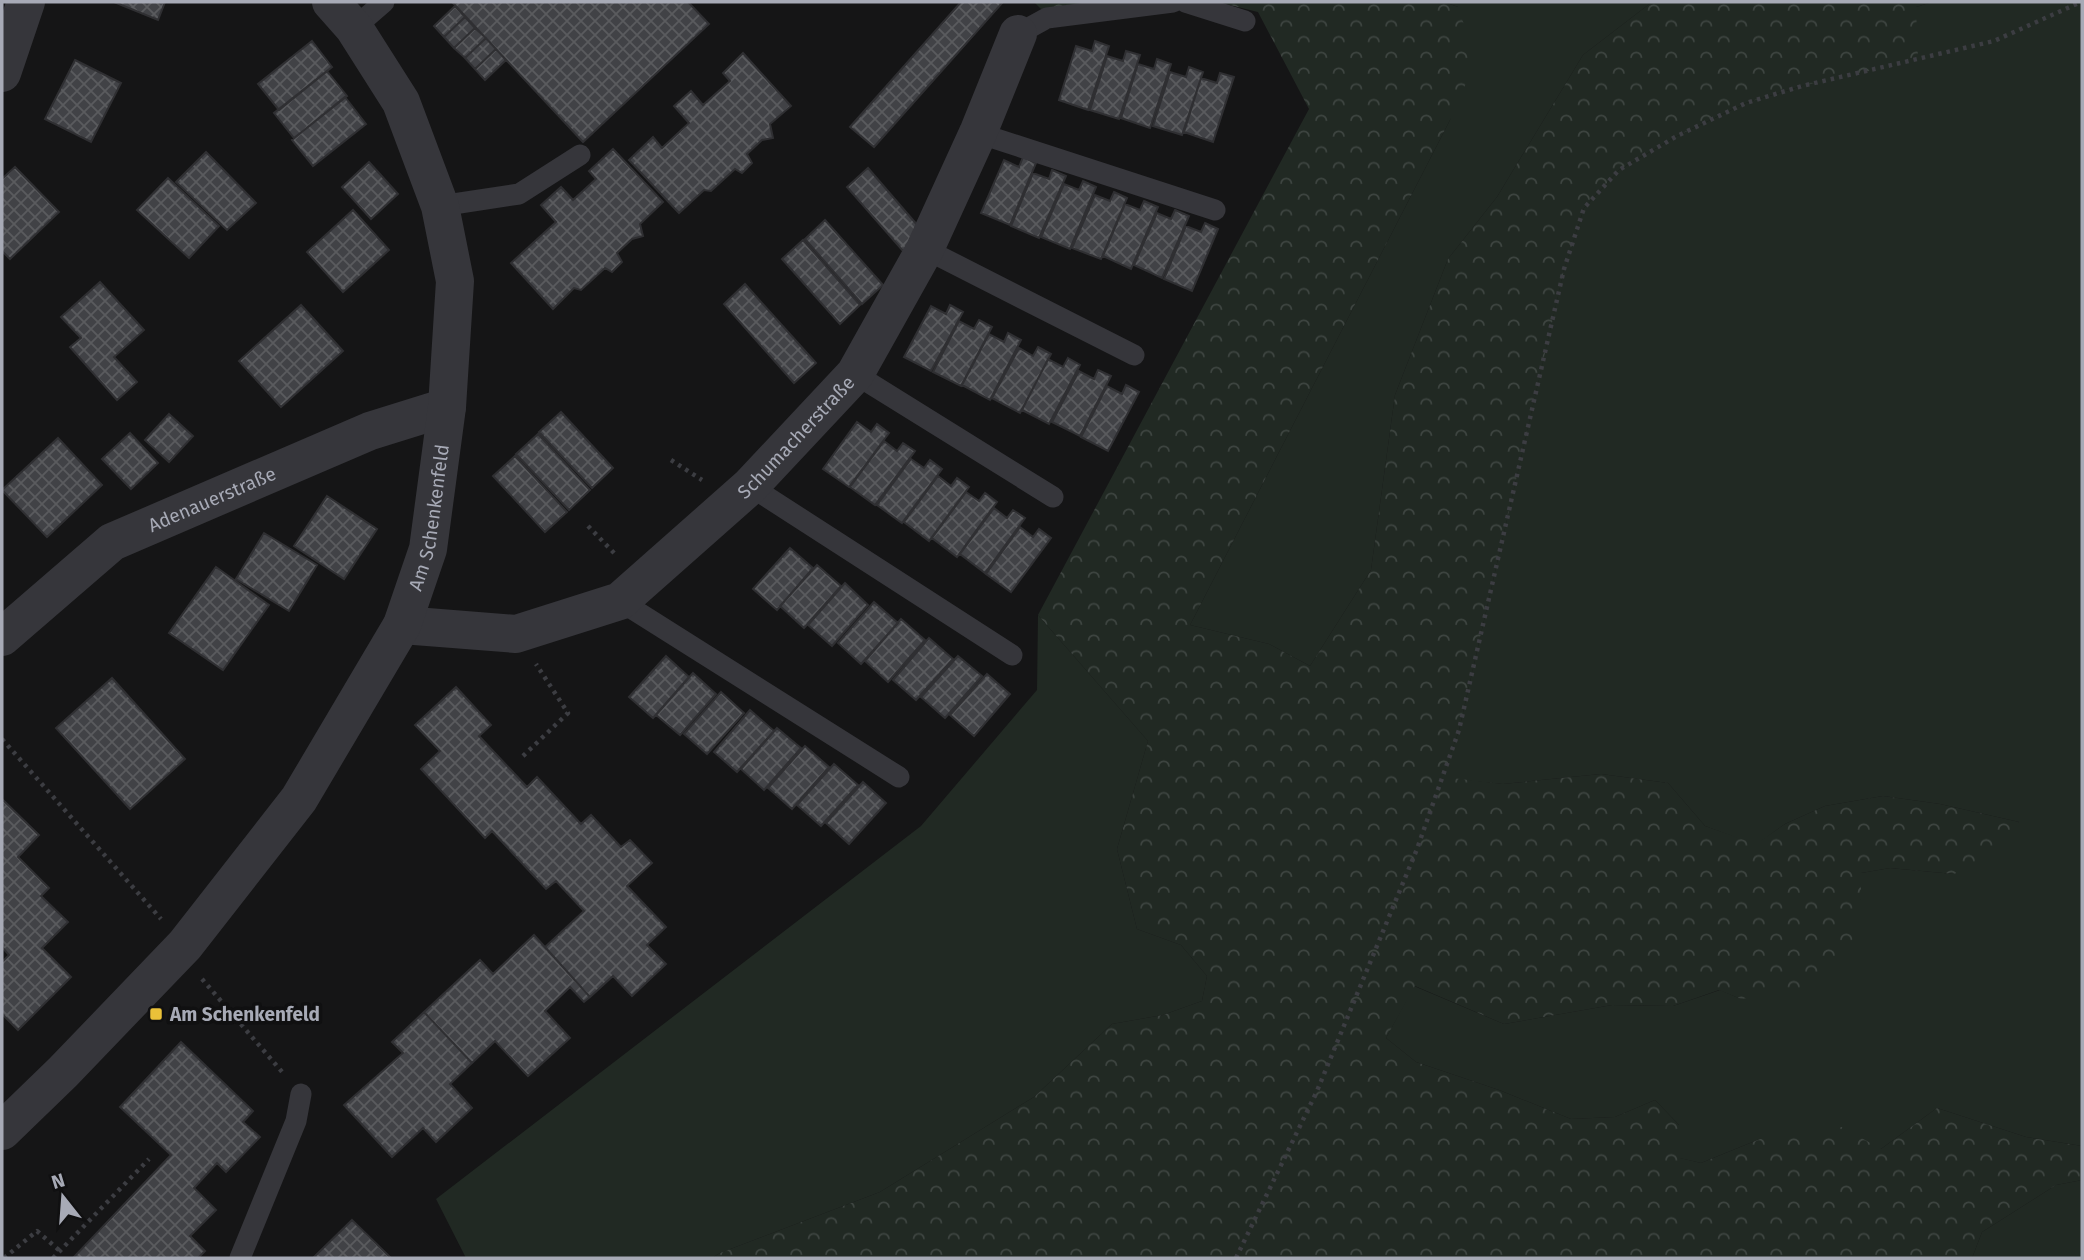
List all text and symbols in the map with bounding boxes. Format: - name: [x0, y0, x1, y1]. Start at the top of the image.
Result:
- street label: Schumacherstraße: [732, 371, 859, 503]
- street label: Am Schenkenfeld: [403, 443, 453, 594]
- street label: Adenauerstraße: [144, 461, 279, 537]
- place label: Am Schenkenfeld: [169, 1003, 320, 1026]
- marker: Am Schenkenfeld: [148, 1006, 164, 1022]
- north arrow: [28, 1162, 98, 1232]
- text: N: [49, 1168, 68, 1194]

